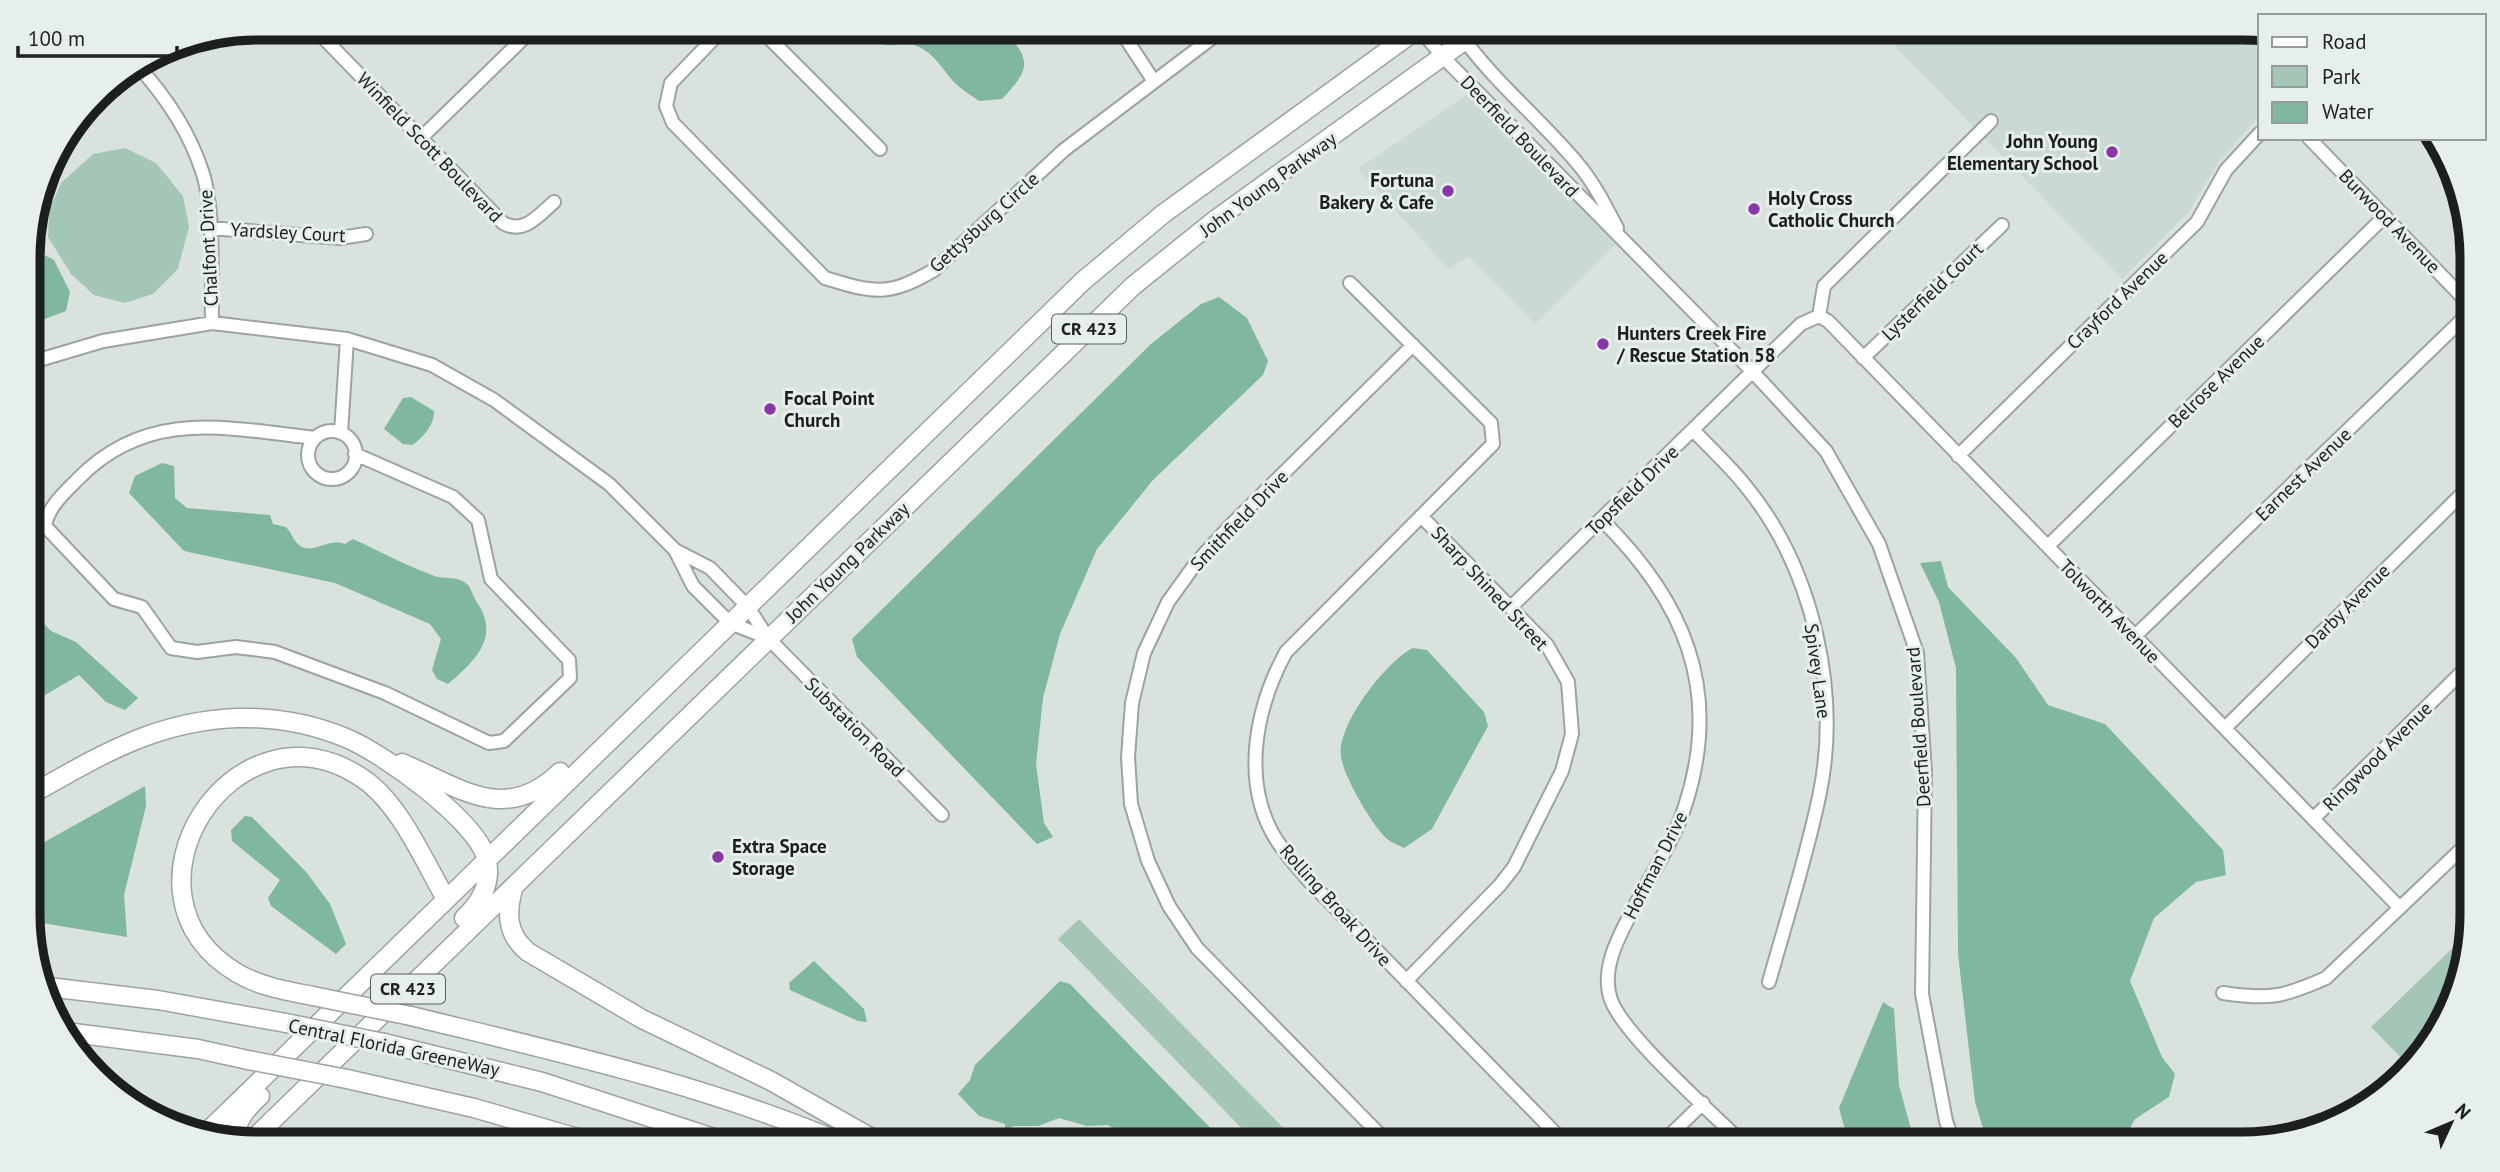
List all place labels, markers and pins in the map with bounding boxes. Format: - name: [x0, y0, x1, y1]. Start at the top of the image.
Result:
- place label: John Young Elementary School: [1947, 129, 2098, 175]
- marker: John Young Elementary School: [2104, 144, 2120, 160]
- place label: Fortuna Bakery & Cafe: [1319, 168, 1434, 214]
- marker: Fortuna Bakery & Cafe: [1440, 183, 1456, 199]
- place label: Holy Cross Catholic Church: [1768, 186, 1895, 232]
- marker: Holy Cross Catholic Church: [1746, 201, 1762, 217]
- place label: Hunters Creek Fire / Rescue Station 58: [1616, 321, 1775, 367]
- marker: Hunters Creek Fire / Rescue Station 58: [1595, 336, 1611, 352]
- place label: Focal Point Church: [784, 386, 875, 432]
- marker: Focal Point Church: [762, 401, 778, 417]
- place label: Extra Space Storage: [732, 834, 827, 880]
- marker: Extra Space Storage: [710, 849, 726, 865]

